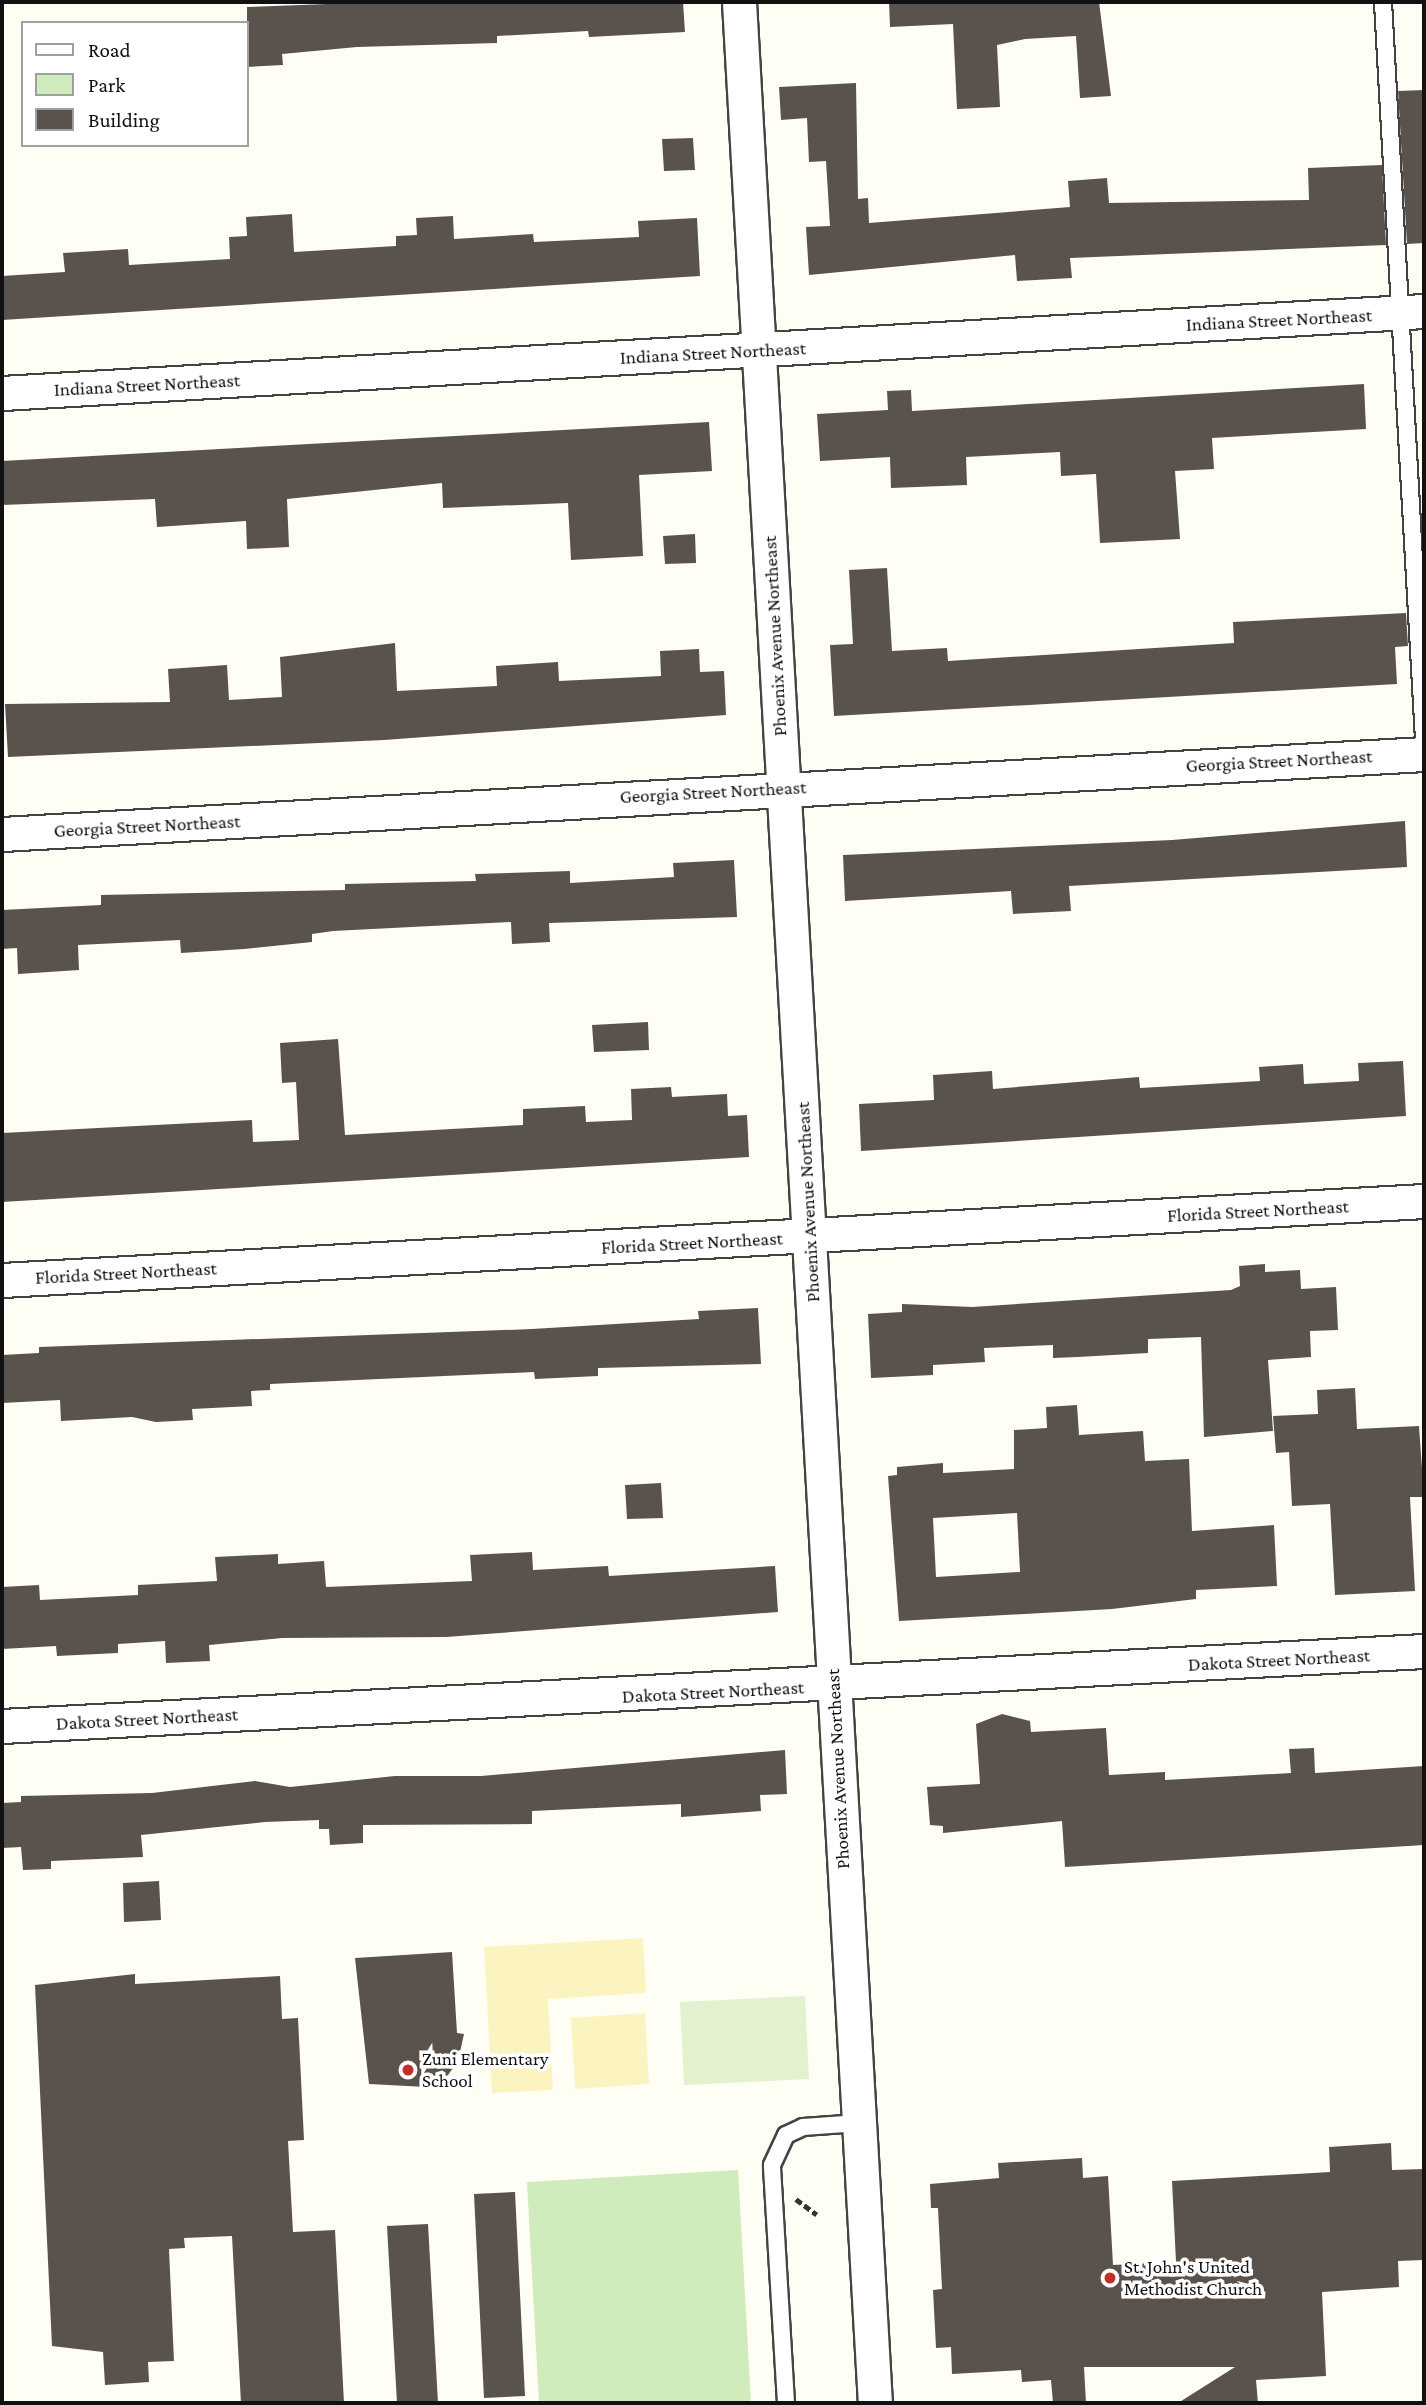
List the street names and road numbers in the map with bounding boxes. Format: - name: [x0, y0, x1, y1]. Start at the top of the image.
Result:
- street label: Indiana Street Northeast: [1185, 304, 1373, 336]
- street label: Indiana Street Northeast: [619, 337, 807, 369]
- street label: Indiana Street Northeast: [53, 369, 241, 401]
- street label: Phoenix Avenue Northeast: [758, 535, 792, 737]
- street label: Georgia Street Northeast: [1185, 745, 1373, 777]
- street label: Georgia Street Northeast: [619, 776, 807, 808]
- street label: Georgia Street Northeast: [53, 810, 241, 842]
- street label: Phoenix Avenue Northeast: [791, 1101, 825, 1303]
- street label: Florida Street Northeast: [1167, 1195, 1349, 1227]
- street label: Florida Street Northeast: [601, 1227, 783, 1259]
- street label: Florida Street Northeast: [35, 1257, 217, 1289]
- street label: Dakota Street Northeast: [1187, 1644, 1371, 1676]
- street label: Phoenix Avenue Northeast: [821, 1668, 855, 1870]
- street label: Dakota Street Northeast: [621, 1676, 805, 1708]
- street label: Dakota Street Northeast: [55, 1703, 239, 1735]

